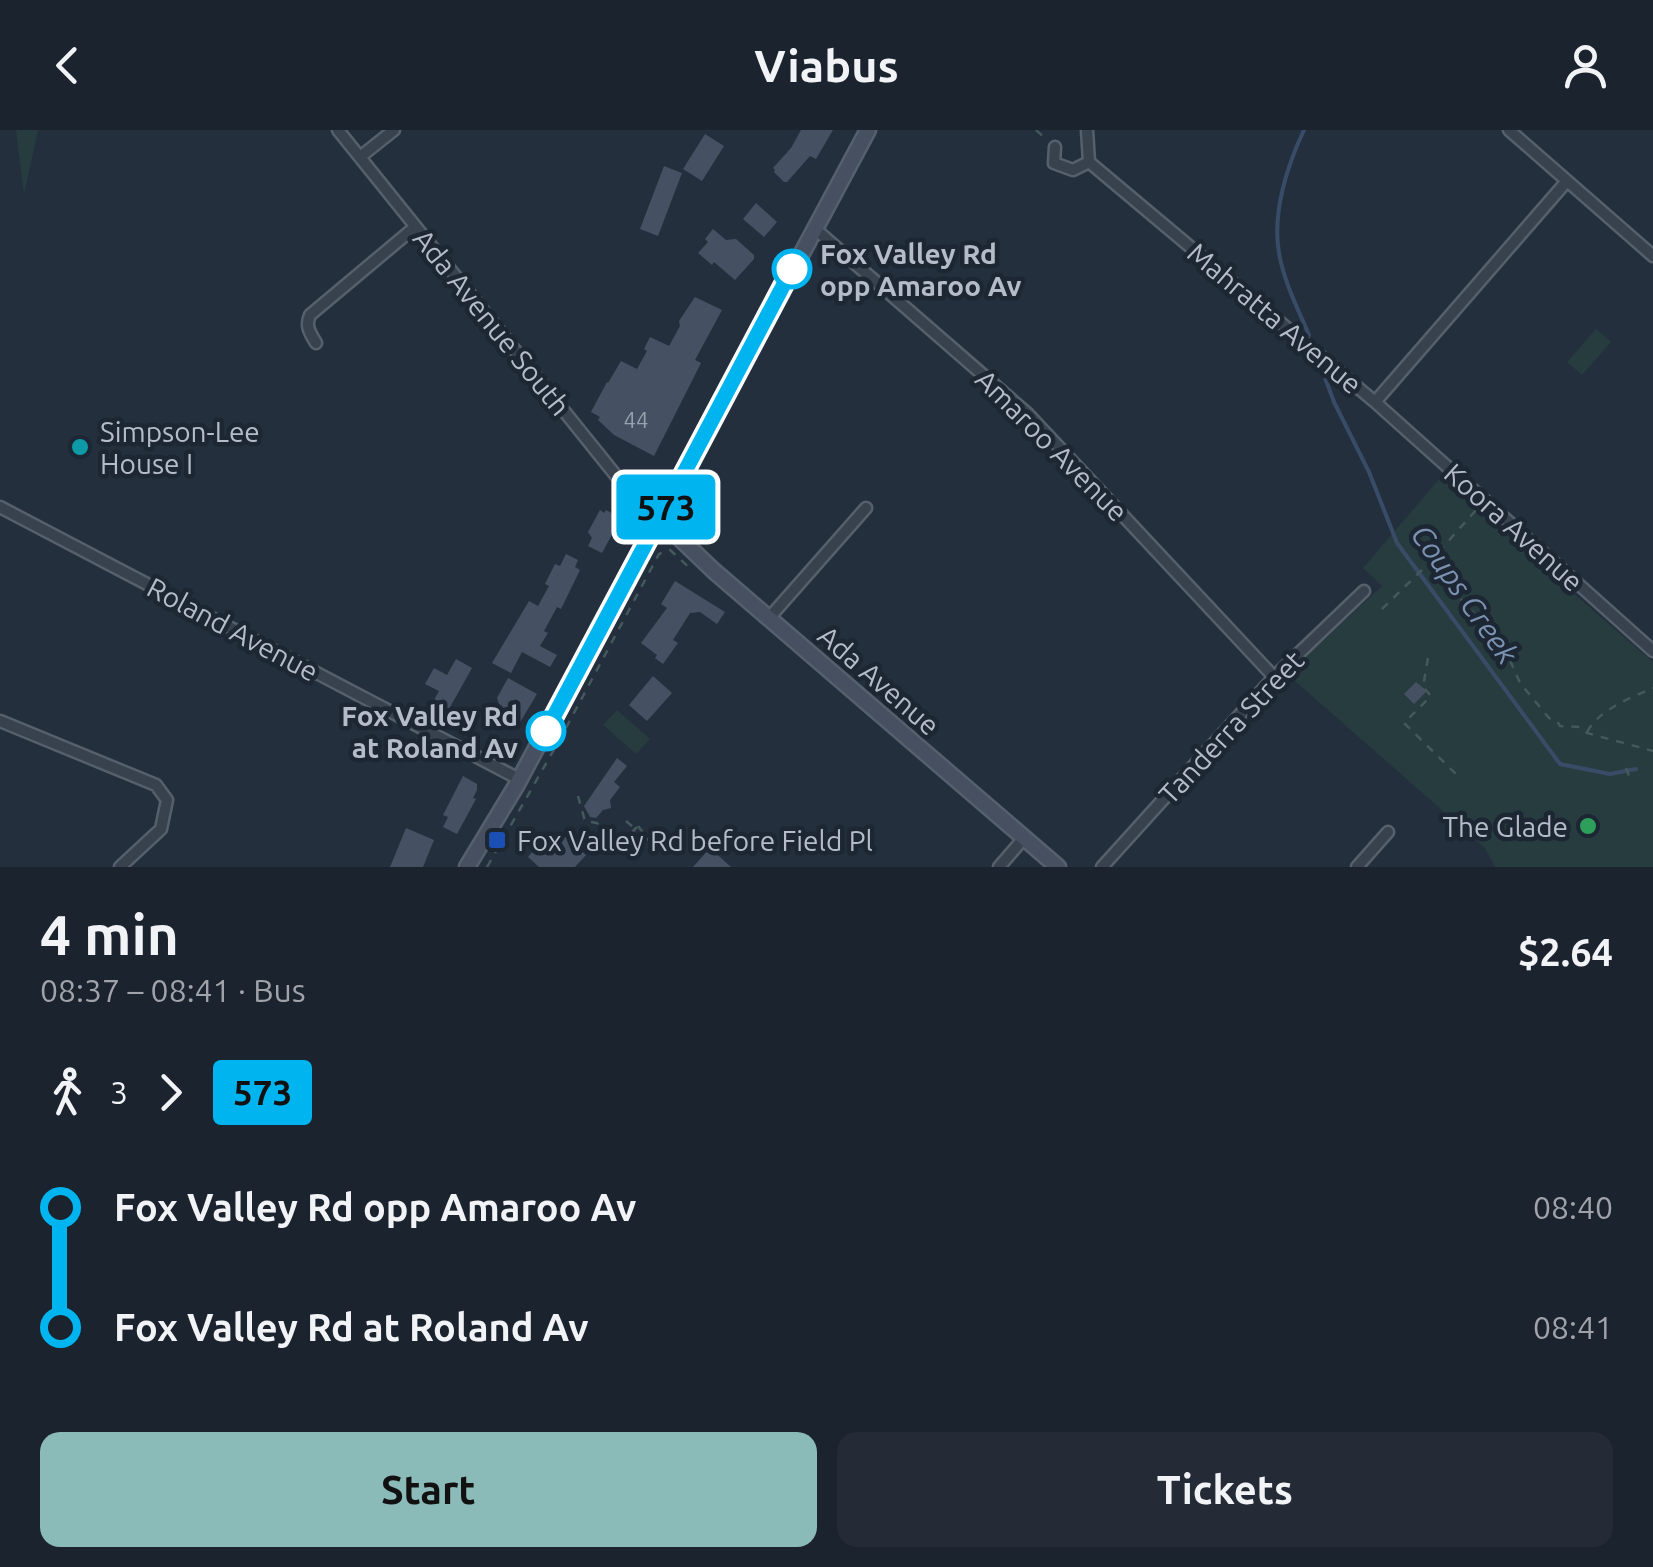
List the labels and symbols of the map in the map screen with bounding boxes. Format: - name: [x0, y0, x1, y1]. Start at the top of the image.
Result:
- street label: Ada Avenue South: [408, 223, 576, 421]
- street label: Mahratta Avenue: [1182, 236, 1368, 400]
- place label: Fox Valley Rd opp Amaroo Av: [820, 238, 1022, 301]
- marker: Fox Valley Rd opp Amaroo Av: [773, 250, 811, 288]
- street label: Amaroo Avenue: [970, 363, 1134, 527]
- house number: 44: [624, 407, 648, 432]
- place label: Simpson-Lee House I: [100, 416, 260, 479]
- marker: Simpson-Lee House I: [69, 436, 91, 458]
- street label: Koora Avenue: [1439, 457, 1589, 597]
- line badge: 573: [608, 474, 724, 540]
- water label: Coups Creek: [1405, 518, 1526, 670]
- street label: Roland Avenue: [142, 571, 324, 687]
- street label: Ada Avenue: [812, 619, 946, 741]
- street label: Tanderra Street: [1153, 644, 1309, 810]
- place label: Fox Valley Rd at Roland Av: [341, 700, 518, 763]
- marker: Fox Valley Rd at Roland Av: [527, 712, 565, 750]
- place label: The Glade: [1442, 811, 1568, 842]
- marker: The Glade: [1577, 815, 1599, 837]
- place label: Fox Valley Rd before Field Pl: [517, 825, 873, 856]
- marker: Fox Valley Rd before Field Pl: [486, 829, 508, 851]

